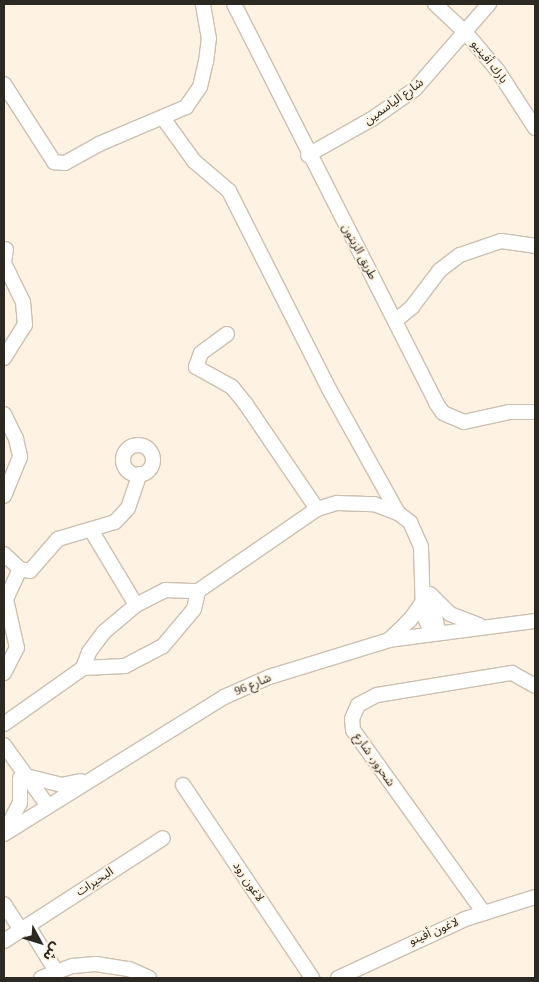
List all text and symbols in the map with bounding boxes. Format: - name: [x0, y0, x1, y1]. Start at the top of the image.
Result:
- street label: بارك أفينيو: [468, 37, 510, 87]
- street label: شارع الياسمين: [361, 76, 427, 128]
- street label: طريق الزيتون: [338, 222, 380, 282]
- street label: شارع 96: [233, 671, 273, 699]
- street label: شحرور، شارع: [350, 731, 398, 789]
- street label: لاغون رود: [229, 859, 267, 905]
- street label: البحيرات: [74, 865, 116, 899]
- street label: لاغون أفينو: [407, 915, 461, 949]
- north arrow: [15, 917, 65, 967]
- text: ش: [40, 940, 64, 964]

